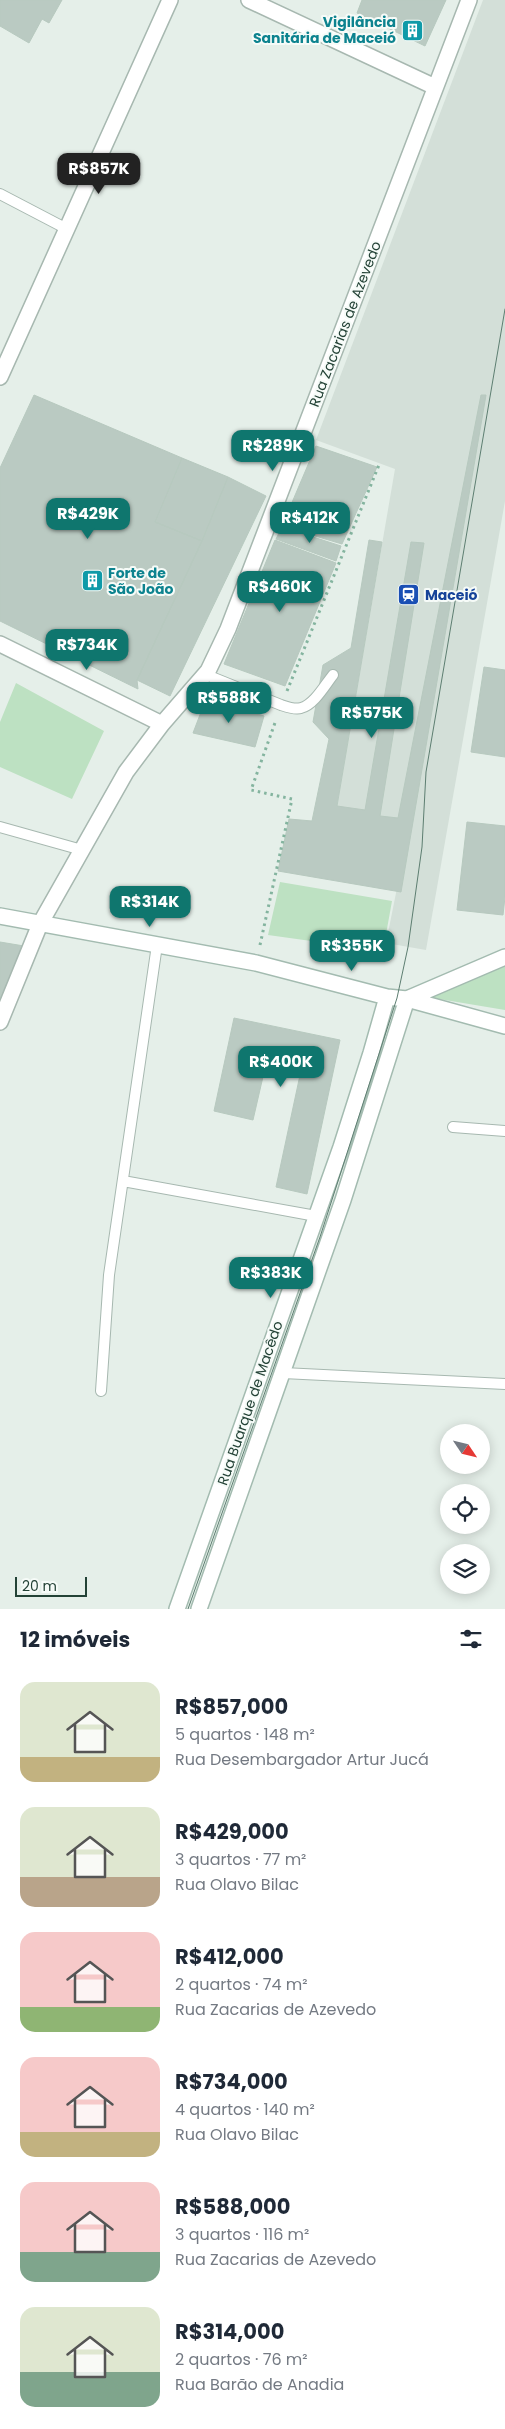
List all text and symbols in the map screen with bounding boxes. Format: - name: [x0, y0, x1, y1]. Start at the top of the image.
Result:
- place label: Vigilância Sanitária de Maceió: [253, 12, 396, 48]
- building icon: Vigilância Sanitária de Maceió: [400, 18, 424, 42]
- pin: R$857K: [58, 152, 140, 195]
- text: R$857K: [68, 157, 130, 180]
- street label: Rua Zacarias de Azevedo: [304, 238, 386, 410]
- pin: R$289K: [232, 430, 314, 472]
- text: R$289K: [242, 434, 304, 457]
- pin: R$429K: [47, 498, 129, 540]
- text: R$429K: [57, 502, 119, 525]
- pin: R$412K: [269, 502, 351, 544]
- text: R$412K: [281, 506, 339, 529]
- place label: Forte de São João: [108, 563, 174, 599]
- building icon: Forte de São João: [80, 569, 104, 593]
- pin: R$460K: [239, 570, 321, 613]
- text: R$460K: [248, 575, 312, 598]
- station icon: Maceió: [397, 583, 421, 607]
- place label: Maceió: [425, 585, 478, 605]
- pin: R$734K: [46, 628, 128, 671]
- text: R$734K: [56, 633, 118, 656]
- pin: R$588K: [188, 682, 270, 724]
- text: R$588K: [197, 686, 261, 709]
- pin: R$575K: [331, 696, 413, 739]
- text: R$575K: [341, 701, 403, 724]
- pin: R$314K: [109, 886, 191, 928]
- text: R$314K: [121, 890, 179, 913]
- pin: R$355K: [311, 930, 393, 972]
- text: R$355K: [321, 934, 383, 957]
- pin: R$400K: [240, 1046, 322, 1088]
- text: R$400K: [249, 1050, 313, 1073]
- pin: R$383K: [230, 1256, 312, 1299]
- text: R$383K: [240, 1261, 302, 1284]
- street label: Rua Buarque de Macêdo: [212, 1318, 288, 1488]
- north arrow: [440, 1424, 490, 1474]
- map controls: [440, 1424, 490, 1594]
- button: locate: [440, 1484, 490, 1534]
- button: layers: [440, 1544, 490, 1594]
- scale bar: [15, 1574, 88, 1597]
- text: 20 m: [22, 1576, 57, 1596]
- text: 12 imóveis: [20, 1625, 130, 1654]
- icon: filters: [457, 1625, 485, 1653]
- text: R$857,000: [175, 1692, 288, 1721]
- icon: home: [60, 1702, 120, 1762]
- text: 5 quartos · 148 m²: [175, 1723, 315, 1746]
- text: Rua Desembargador Artur Jucá: [175, 1748, 429, 1771]
- text: R$429,000: [175, 1817, 289, 1846]
- icon: home: [60, 1827, 120, 1887]
- text: 3 quartos · 77 m²: [175, 1848, 306, 1871]
- text: Rua Olavo Bilac: [175, 1873, 299, 1896]
- text: R$412,000: [175, 1942, 284, 1971]
- icon: home: [60, 1952, 120, 2012]
- text: 2 quartos · 74 m²: [175, 1973, 308, 1996]
- text: Rua Zacarias de Azevedo: [175, 1998, 376, 2021]
- text: R$734,000: [175, 2067, 288, 2096]
- icon: home: [60, 2077, 120, 2137]
- text: 4 quartos · 140 m²: [175, 2098, 315, 2121]
- text: Rua Olavo Bilac: [175, 2123, 299, 2146]
- text: R$588,000: [175, 2192, 290, 2221]
- icon: home: [60, 2202, 120, 2262]
- text: 3 quartos · 116 m²: [175, 2223, 309, 2246]
- text: Rua Zacarias de Azevedo: [175, 2248, 376, 2271]
- text: R$314,000: [175, 2317, 284, 2346]
- icon: home: [60, 2327, 120, 2387]
- text: 2 quartos · 76 m²: [175, 2348, 308, 2371]
- text: Rua Barão de Anadia: [175, 2373, 344, 2396]

